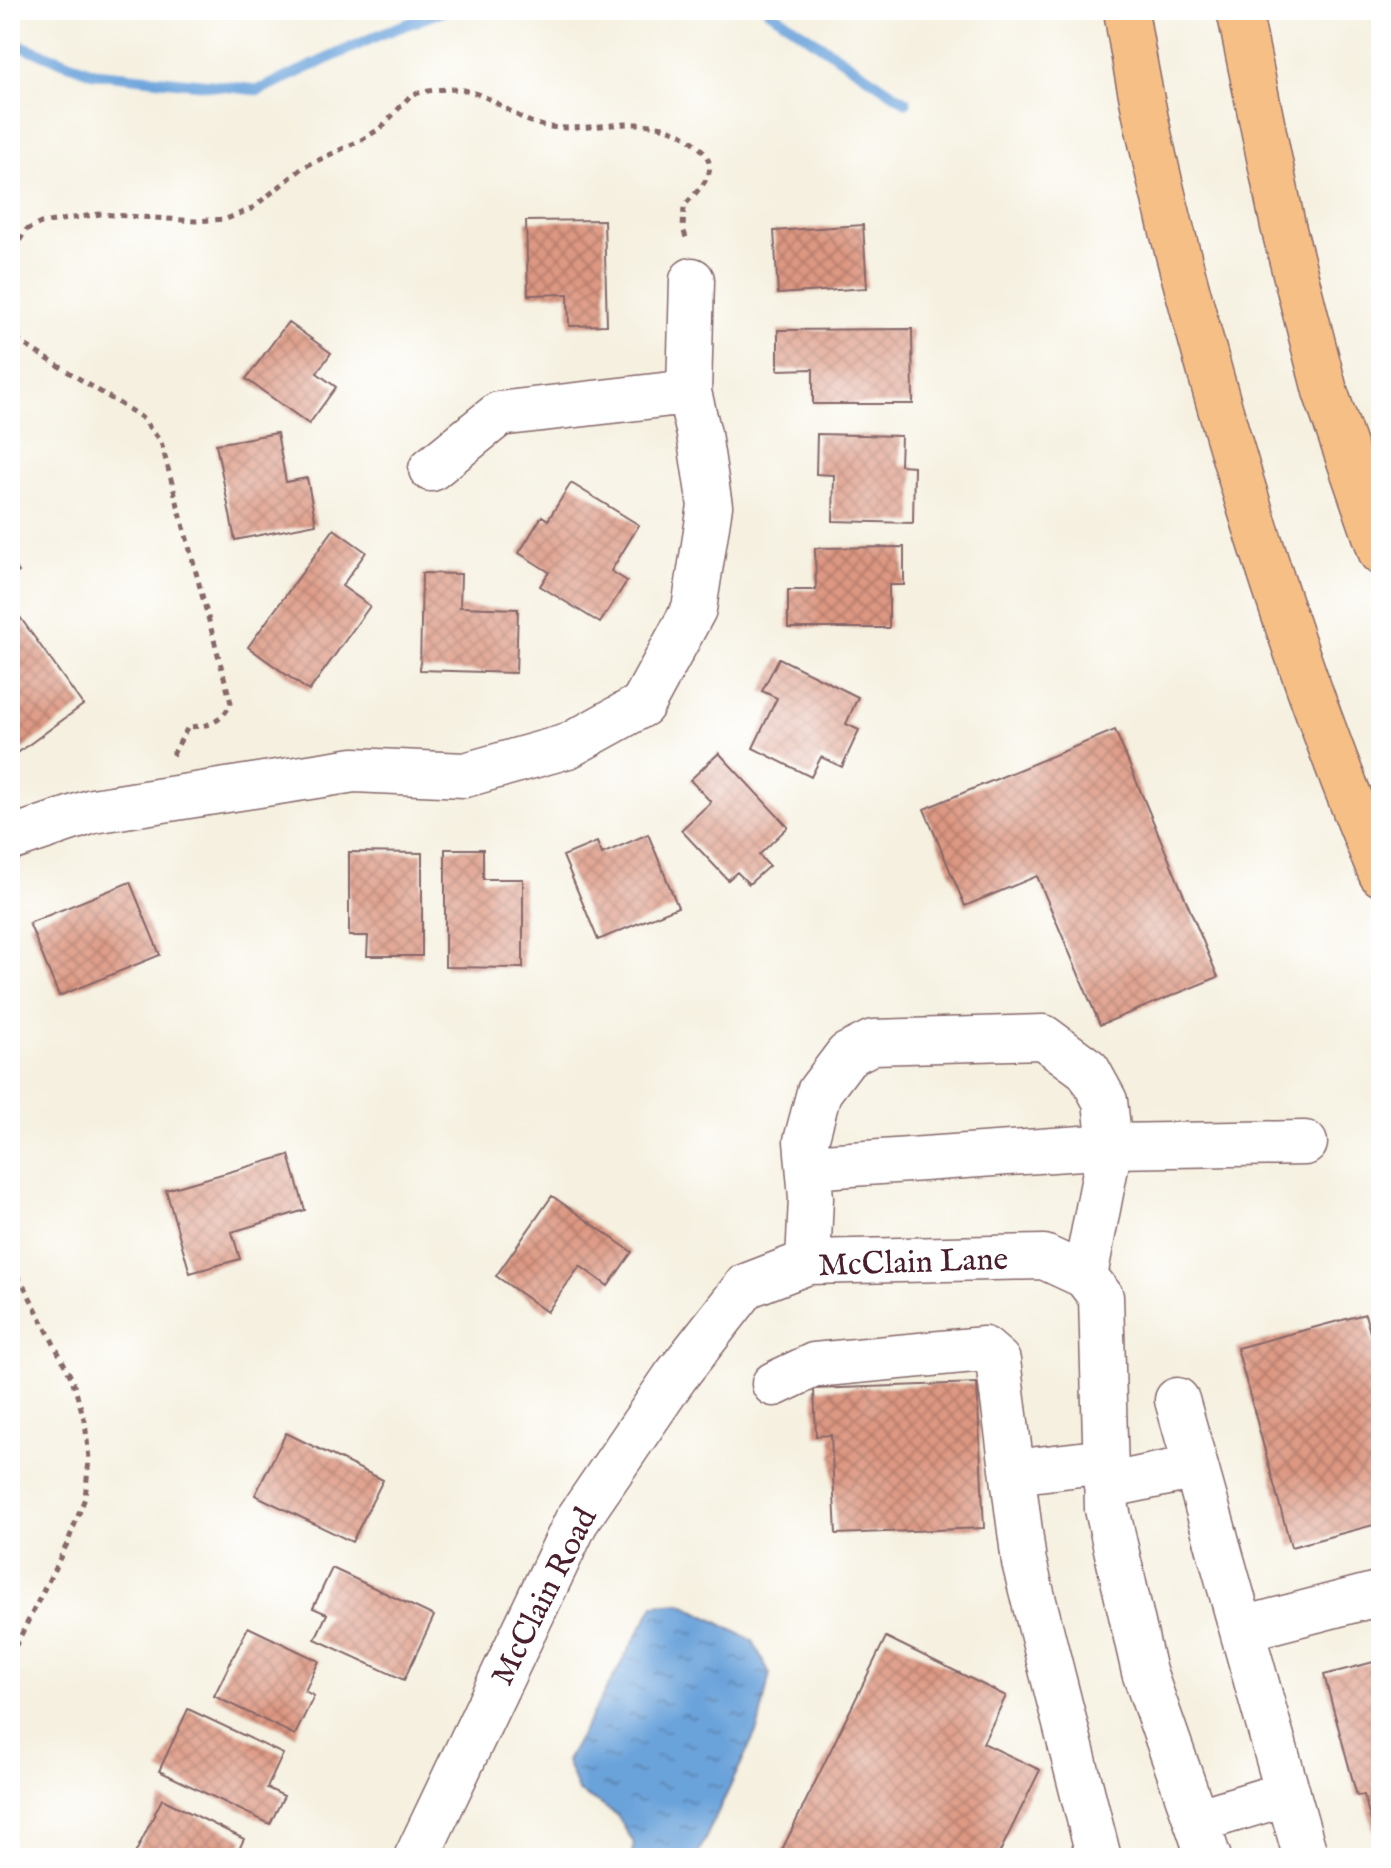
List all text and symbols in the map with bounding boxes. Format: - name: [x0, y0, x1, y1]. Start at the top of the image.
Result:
- street label: McClain Lane: [817, 1240, 1009, 1287]
- street label: McClain Road: [483, 1501, 608, 1693]

